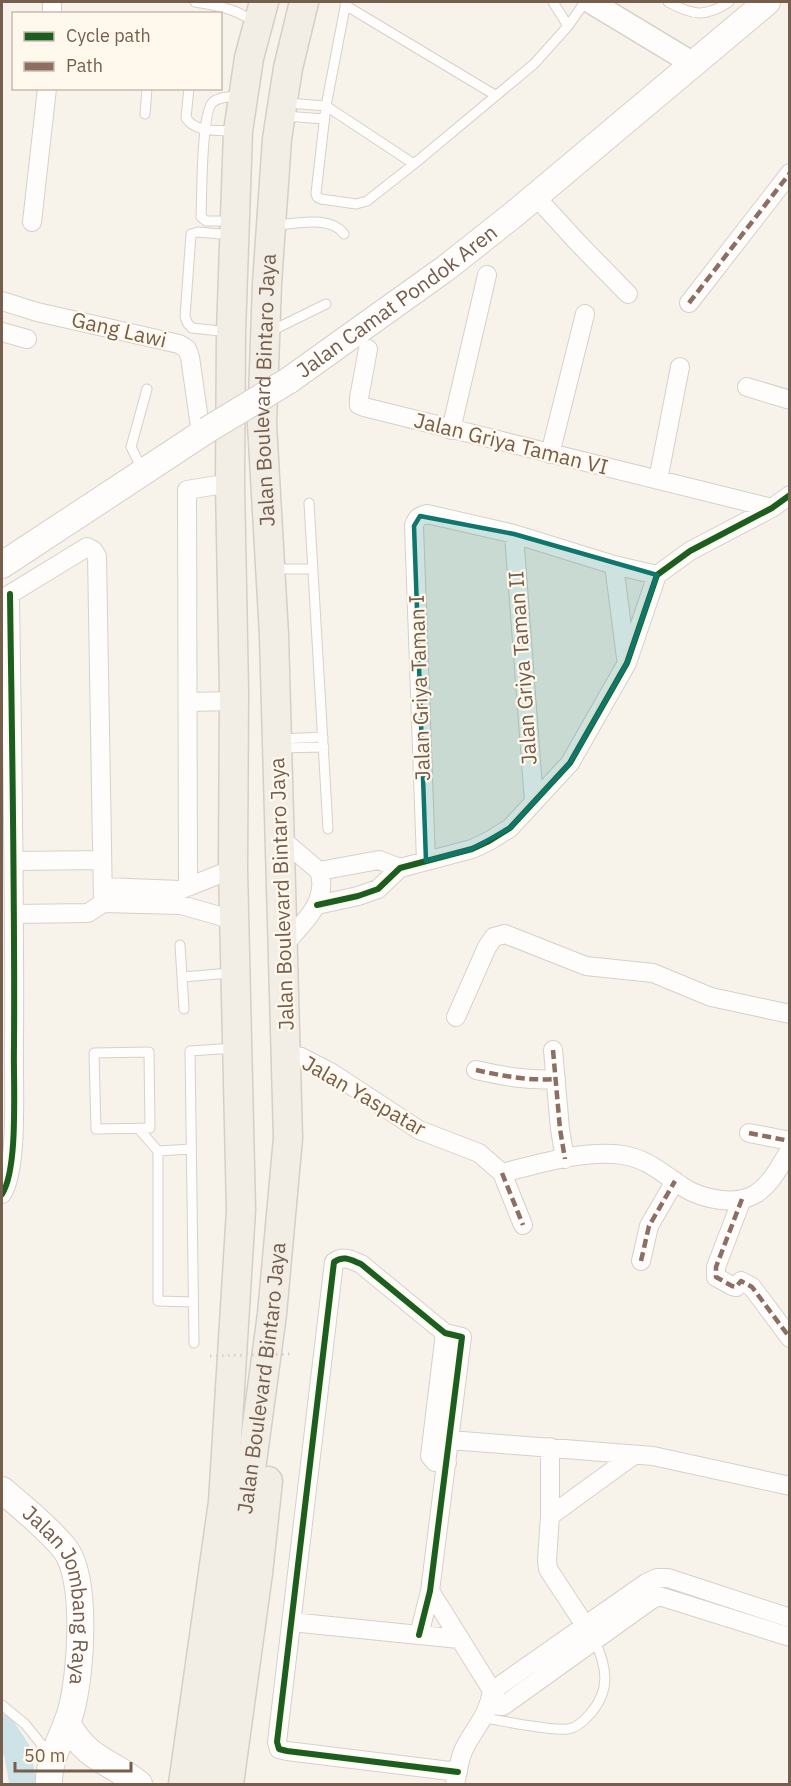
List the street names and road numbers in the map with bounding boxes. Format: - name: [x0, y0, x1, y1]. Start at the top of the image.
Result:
- street label: Jalan Camat Pondok Aren: [290, 218, 503, 384]
- street label: Jalan Boulevard Bintaro Jaya: [247, 253, 282, 528]
- street label: Gang Lawi: [69, 304, 170, 354]
- street label: Jalan Griya Taman VI: [411, 405, 611, 481]
- street label: Jalan Griya Taman II: [501, 570, 543, 766]
- street label: Jalan Griya Taman I: [402, 594, 436, 782]
- street label: Jalan Boulevard Bintaro Jaya: [262, 757, 300, 1031]
- street label: Jalan Yaspatar: [298, 1048, 432, 1142]
- street label: Jalan Boulevard Bintaro Jaya: [230, 1241, 291, 1516]
- street label: Jalan Jombang Raya: [17, 1499, 95, 1687]

